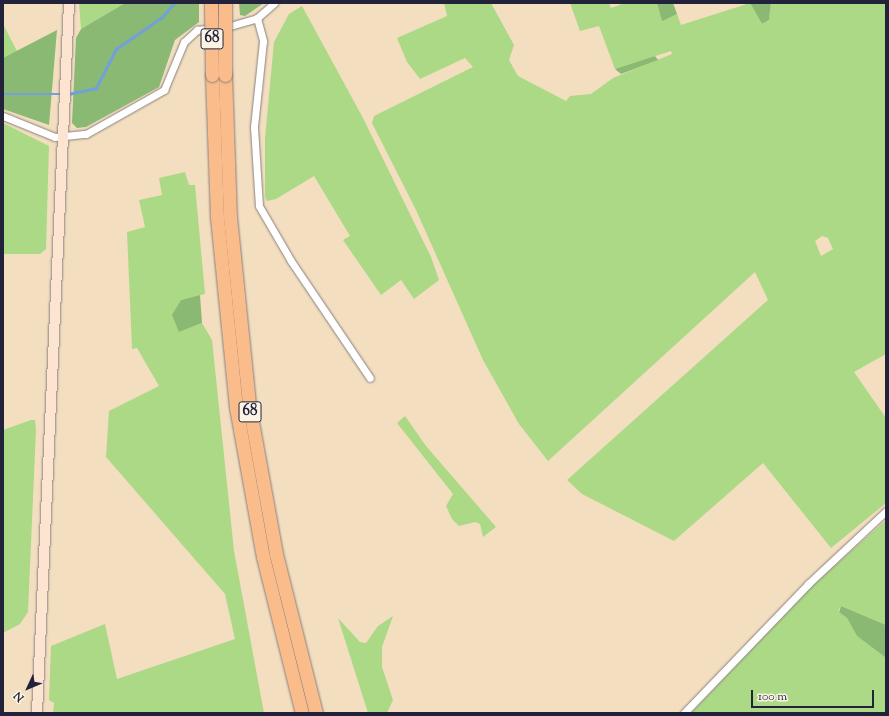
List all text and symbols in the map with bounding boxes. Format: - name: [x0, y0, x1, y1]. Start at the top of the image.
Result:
- road number: 68: [200, 26, 224, 52]
- road number: 68: [238, 399, 262, 425]
- north arrow: [8, 668, 48, 708]
- scale bar: [753, 682, 876, 708]
- text: N: [11, 688, 28, 705]
- text: 100 m: [758, 688, 787, 706]

